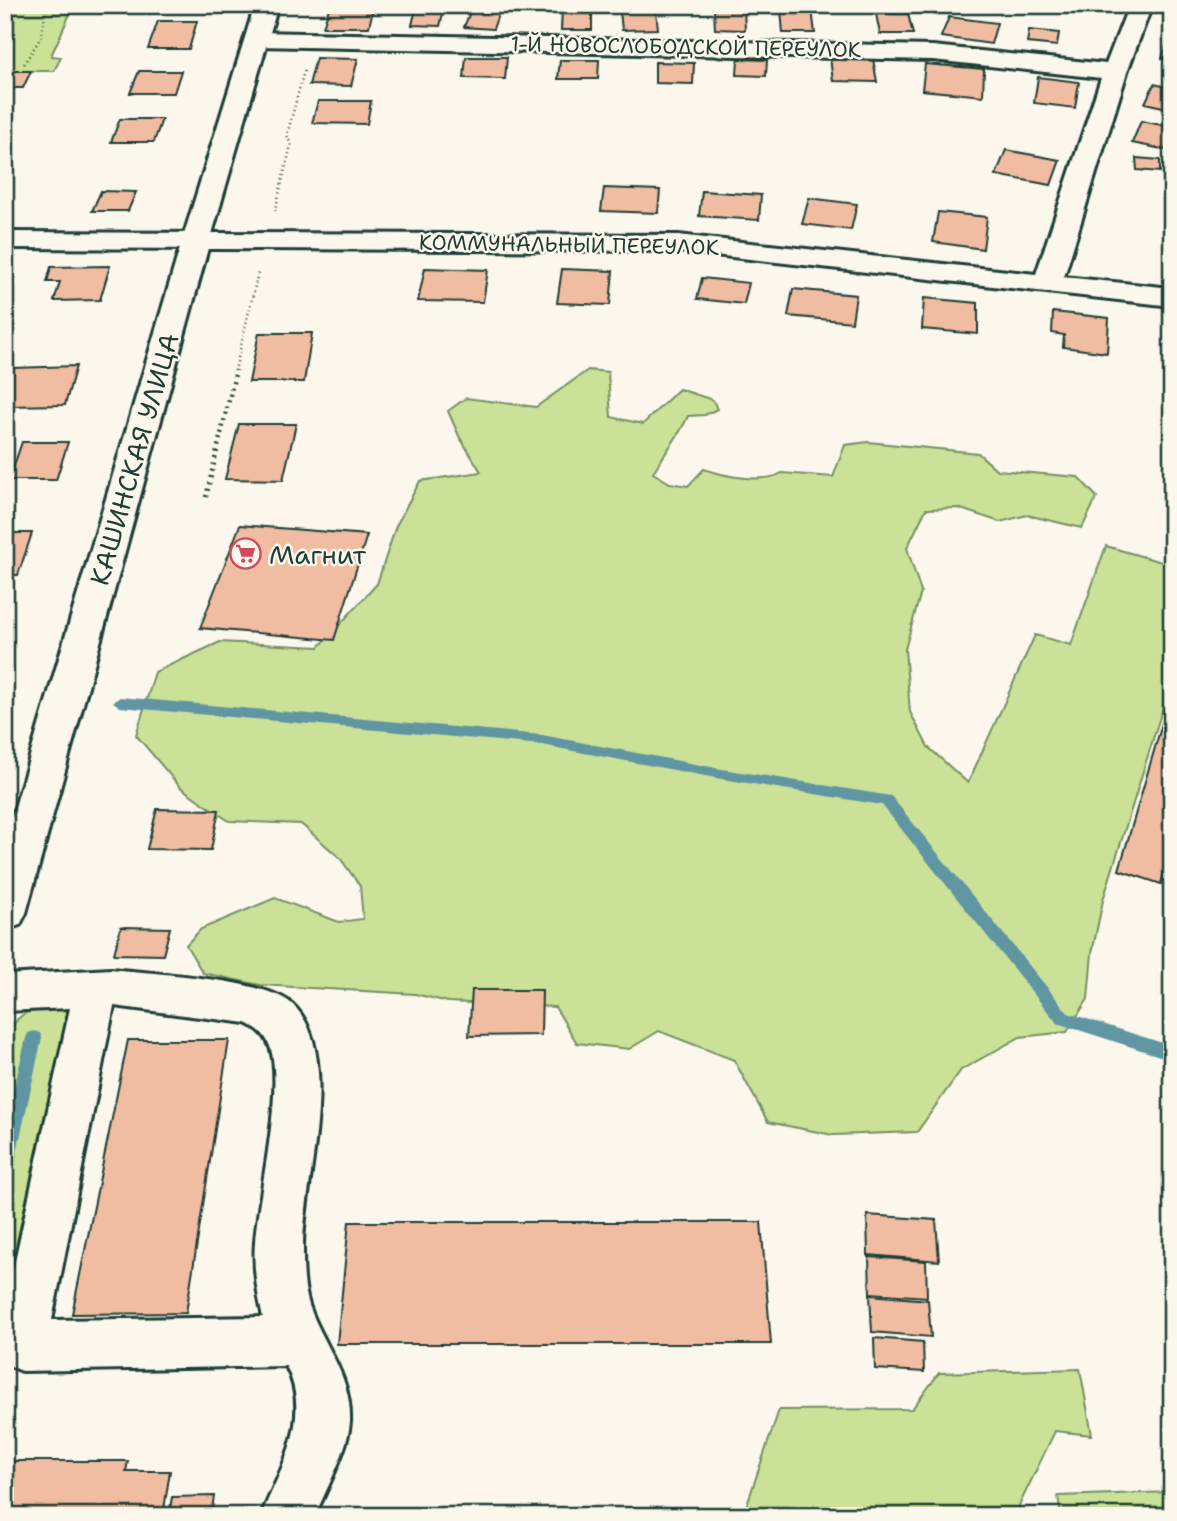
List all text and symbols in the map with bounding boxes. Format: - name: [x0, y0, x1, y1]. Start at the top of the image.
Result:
- street label: 1-Й НОВОСЛОБОДСКОЙ ПЕРЕУЛОК: [510, 30, 862, 64]
- street label: КОММУНАЛЬНЫЙ ПЕРЕУЛОК: [419, 228, 720, 262]
- street label: КАШИНСКАЯ УЛИЦА: [81, 329, 187, 589]
- supermarket icon: Магнит: [229, 537, 263, 571]
- place label: Магнит: [269, 537, 367, 572]

